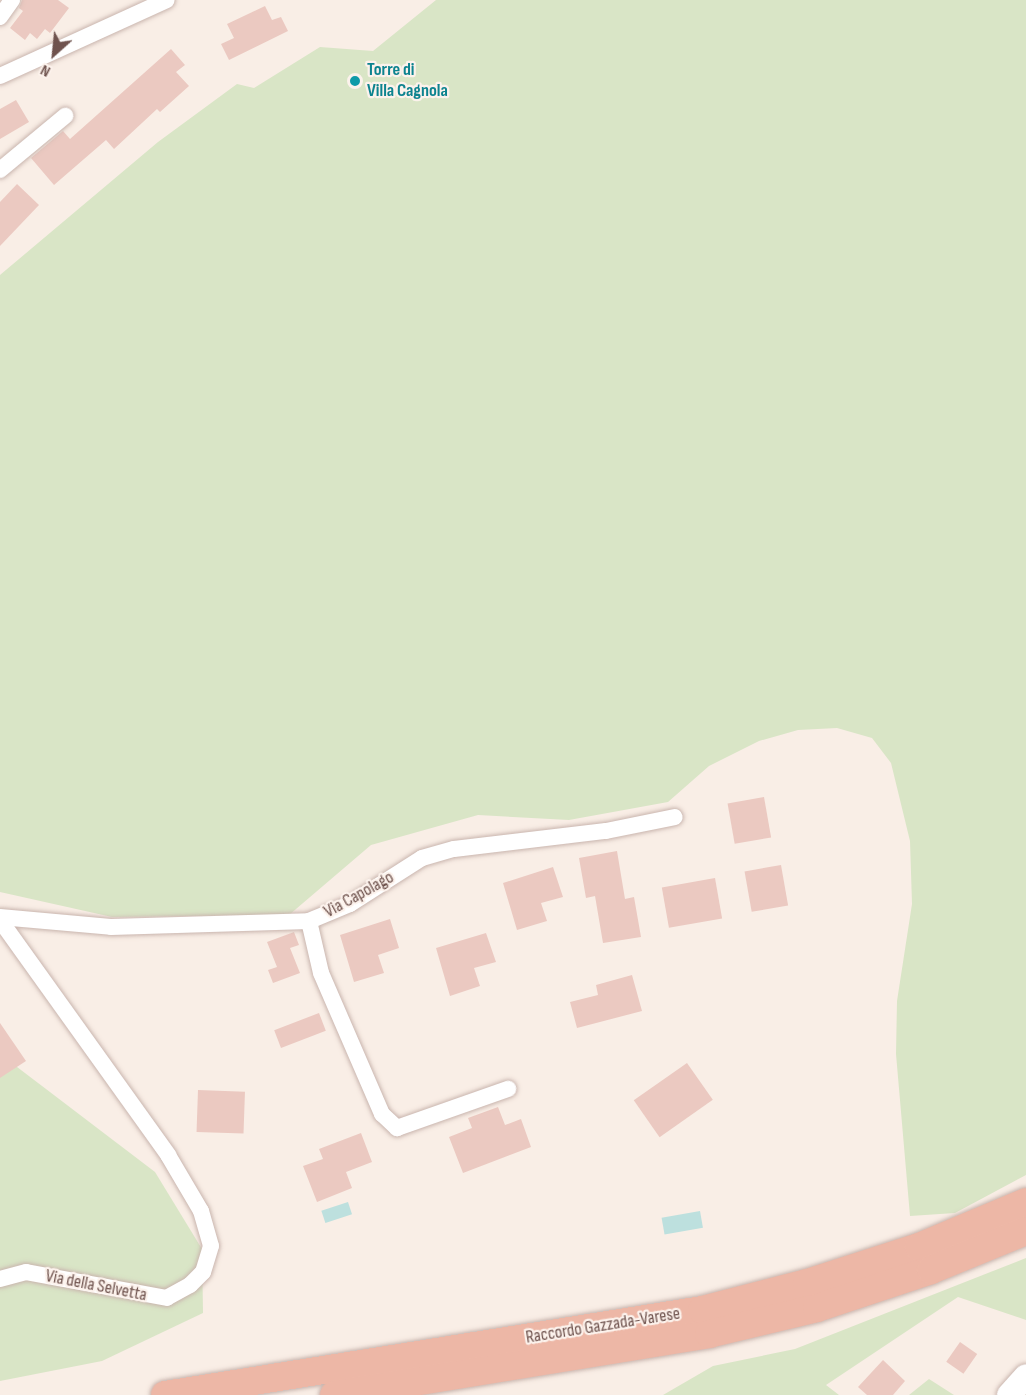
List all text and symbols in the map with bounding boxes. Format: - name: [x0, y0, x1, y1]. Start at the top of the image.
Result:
- north arrow: [24, 24, 84, 84]
- text: N: [37, 60, 54, 81]
- place label: Torre di Villa Cagnola: [367, 60, 448, 103]
- marker: Torre di Villa Cagnola: [348, 74, 362, 88]
- street label: Via Capolago: [320, 867, 398, 923]
- street label: Via della Selvetta: [44, 1266, 148, 1306]
- street label: Raccordo Gazzada-Varese: [524, 1303, 682, 1349]

